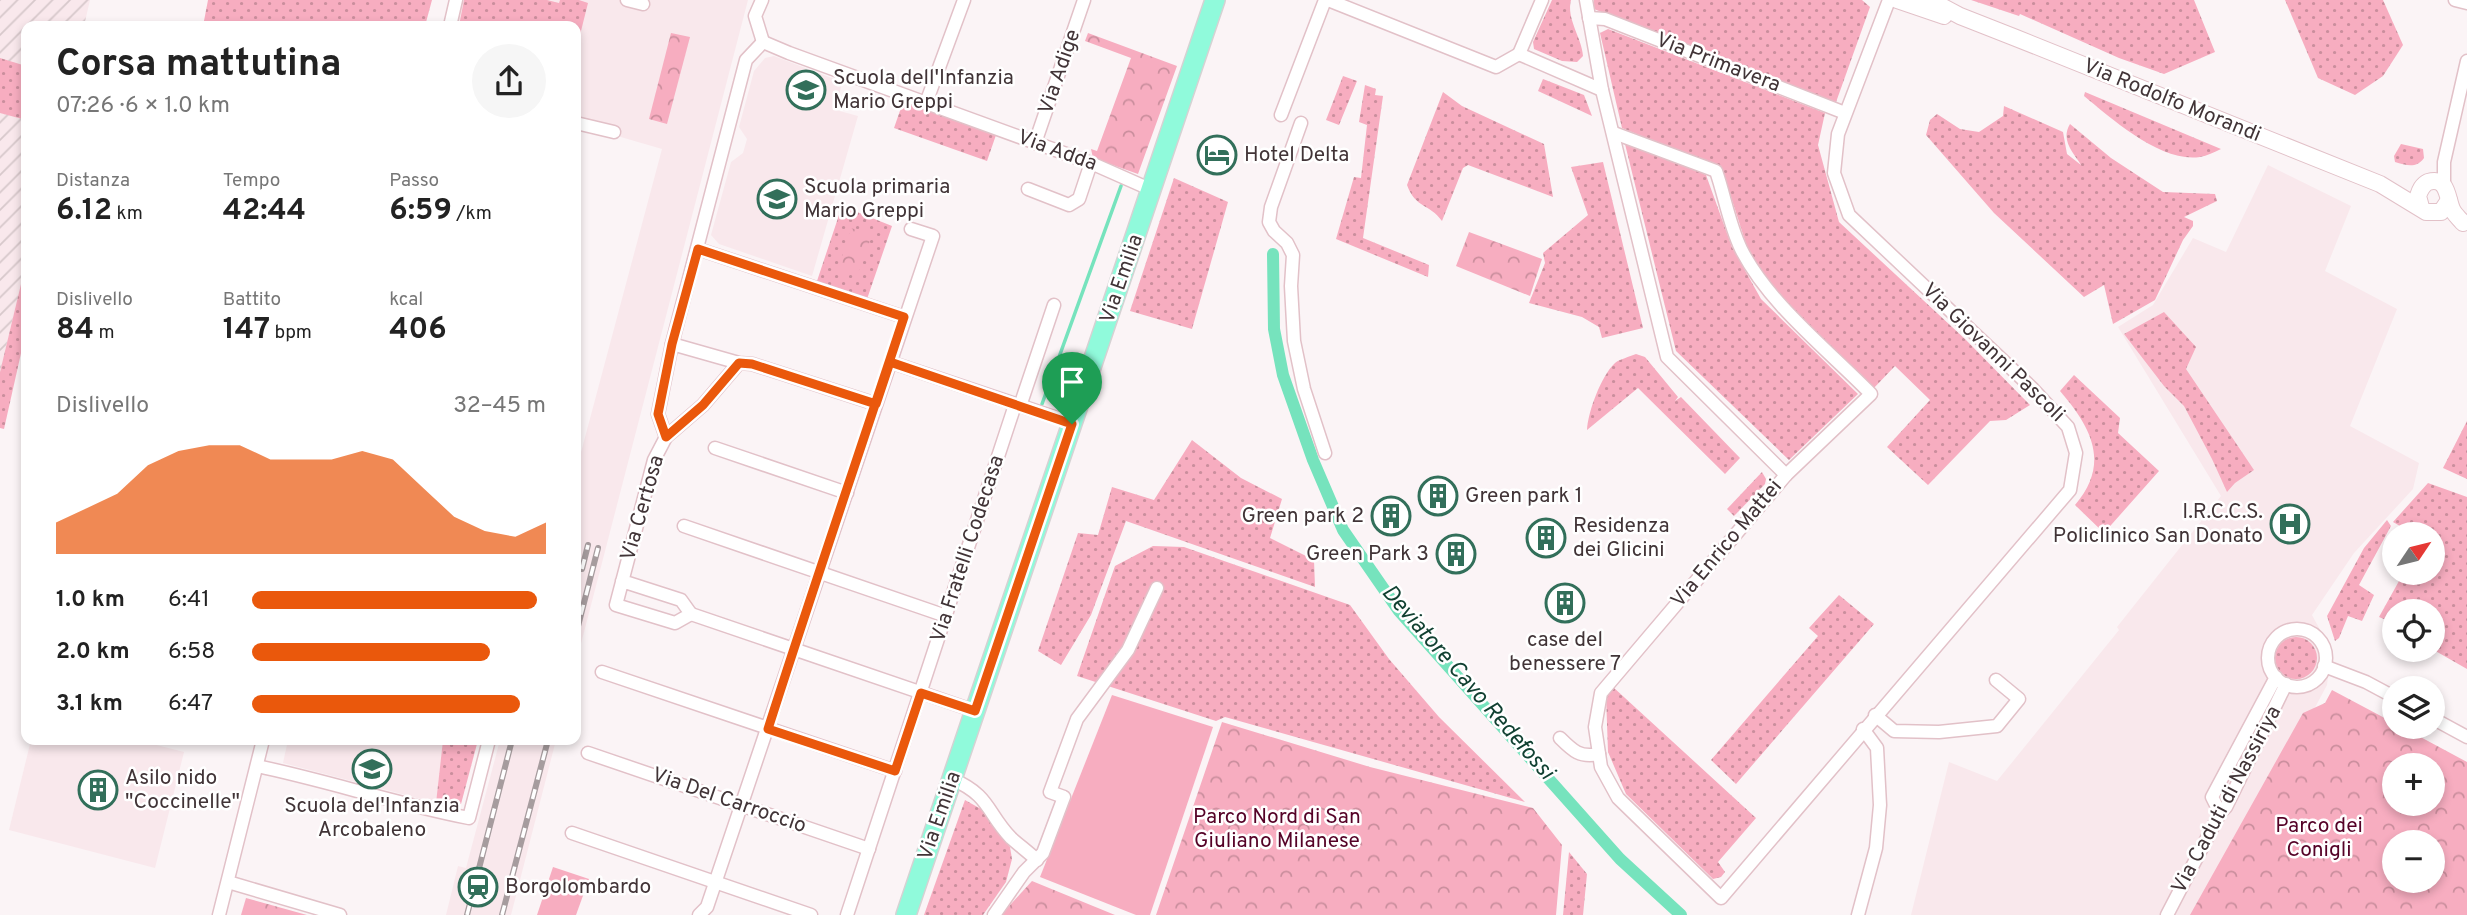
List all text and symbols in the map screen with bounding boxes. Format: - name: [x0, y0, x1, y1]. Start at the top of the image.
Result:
- street label: Via Adige: [1033, 26, 1087, 118]
- street label: Via Primavera: [1652, 27, 1784, 99]
- text: Corsa mattutina: [56, 41, 341, 90]
- button: share: [472, 44, 546, 118]
- street label: Via Rodolfo Morandi: [2079, 53, 2265, 149]
- place label: Scuola dell'Infanzia Mario Greppi: [833, 65, 1014, 116]
- school or university icon: Scuola dell'Infanzia Mario Greppi: [785, 69, 827, 111]
- text: 07:26 · 6 × 1.0 km: [56, 92, 230, 121]
- street label: Via Adda: [1013, 124, 1101, 178]
- hotel icon: Hotel Delta: [1196, 134, 1238, 176]
- place label: Hotel Delta: [1244, 142, 1349, 169]
- text: Distanza: [56, 169, 130, 193]
- text: Tempo: [223, 169, 280, 193]
- text: Passo: [389, 169, 439, 193]
- place label: Scuola primaria Mario Greppi: [804, 174, 950, 225]
- school or university icon: Scuola primaria Mario Greppi: [756, 178, 798, 220]
- text: 6.12: [56, 193, 112, 230]
- text: 42:44: [223, 193, 306, 230]
- text: 6:59: [389, 193, 452, 230]
- text: km: [112, 202, 143, 226]
- text: /km: [452, 202, 492, 226]
- street label: Via Emilia: [1094, 231, 1150, 327]
- street label: Via Giovanni Pascoli: [1916, 278, 2070, 428]
- text: Dislivello: [56, 288, 133, 312]
- text: Battito: [223, 288, 281, 312]
- text: kcal: [389, 288, 423, 312]
- text: 84: [56, 312, 94, 349]
- text: 147: [223, 312, 270, 349]
- text: 406: [389, 312, 447, 349]
- text: m: [94, 321, 115, 345]
- text: bpm: [270, 321, 312, 345]
- pin: [1042, 352, 1102, 424]
- icon: arrive: [1053, 363, 1091, 401]
- text: Dislivello: [56, 392, 149, 421]
- text: 32–45 m: [453, 392, 546, 421]
- street label: Via Certosa: [615, 452, 671, 564]
- street label: Via Fratelli Codecasa: [925, 452, 1011, 646]
- street label: Via Enrico Mattei: [1665, 474, 1789, 614]
- building icon: Green park 1: [1417, 475, 1459, 517]
- place label: Green park 1: [1465, 483, 1583, 510]
- building icon: Green park 2: [1370, 495, 1412, 537]
- place label: I.R.C.C.S. Policlinico San Donato: [2053, 499, 2263, 550]
- place label: Green park 2: [1241, 503, 1364, 530]
- hospital icon: I.R.C.C.S. Policlinico San Donato: [2269, 503, 2311, 545]
- place label: Residenza dei Glicini: [1573, 513, 1670, 564]
- building icon: Residenza dei Glicini: [1525, 517, 1567, 559]
- north arrow: [2382, 522, 2445, 584]
- map controls: [2382, 522, 2445, 893]
- building icon: Green Park 3: [1435, 533, 1477, 575]
- place label: Green Park 3: [1306, 541, 1429, 568]
- water label: Deviatore Cavo Redefossi: [1374, 579, 1561, 788]
- building icon: case del benessere 7: [1544, 582, 1586, 624]
- text: 1.0 km: [56, 586, 125, 615]
- text: 6:41: [168, 586, 210, 615]
- button: locate: [2382, 599, 2445, 662]
- place label: case del benessere 7: [1509, 627, 1621, 678]
- text: 2.0 km: [56, 638, 130, 667]
- text: 6:58: [168, 638, 215, 667]
- button: layers: [2382, 676, 2445, 739]
- text: 3.1 km: [56, 690, 123, 719]
- text: 6:47: [168, 690, 213, 719]
- street label: Via Caduti di Nassiriya: [2166, 701, 2288, 899]
- school or university icon: Scuola del'Infanzia Arcobaleno: [351, 748, 393, 790]
- button: +: [2382, 753, 2445, 816]
- street label: Via Del Carroccio: [648, 762, 810, 840]
- place label: Asilo nido "Coccinelle": [125, 765, 240, 816]
- street label: Via Emilia: [912, 768, 968, 864]
- building icon: Asilo nido "Coccinelle": [77, 769, 119, 811]
- place label: Scuola del'Infanzia Arcobaleno: [284, 793, 460, 844]
- park label: Parco Nord di San Giuliano Milanese: [1193, 804, 1361, 855]
- park label: Parco dei Conigli: [2275, 813, 2363, 864]
- button: −: [2382, 830, 2445, 893]
- station icon: Borgolombardo: [457, 866, 499, 908]
- place label: Borgolombardo: [505, 874, 651, 901]

